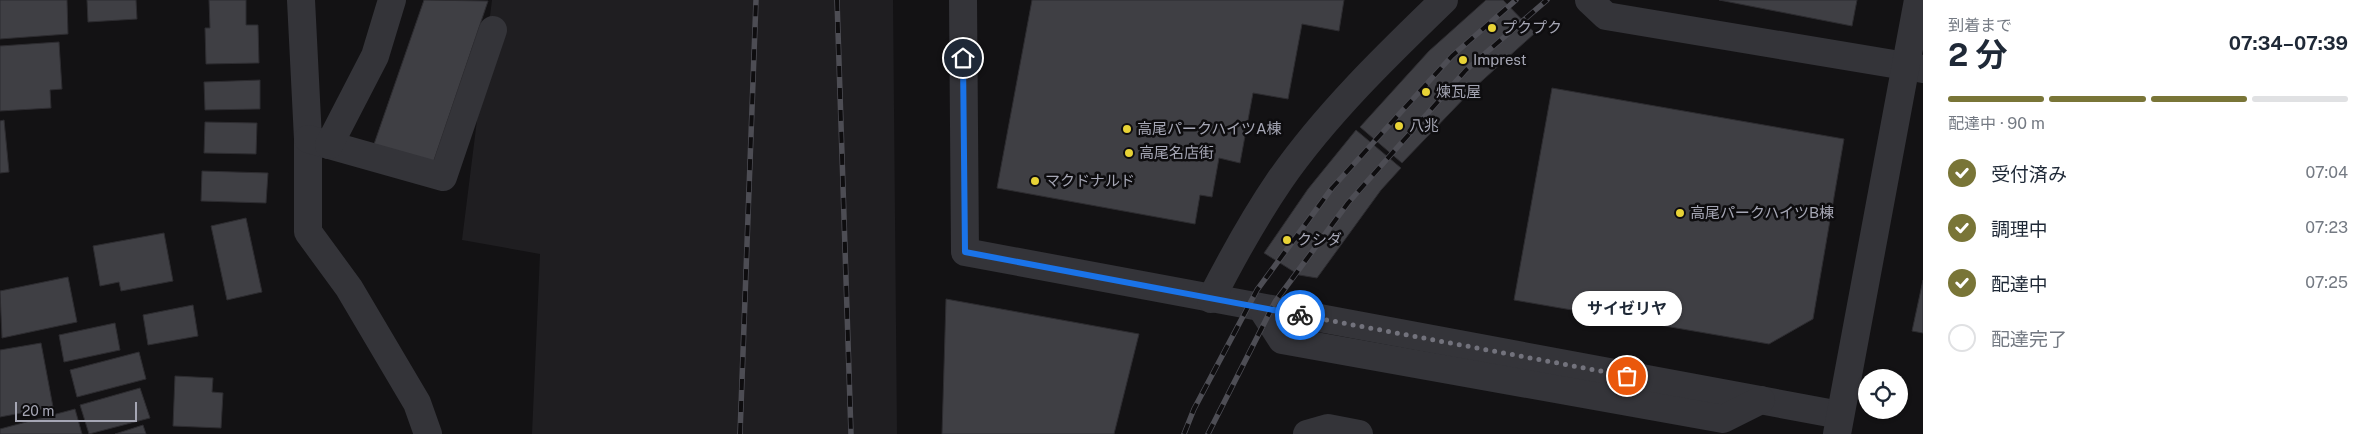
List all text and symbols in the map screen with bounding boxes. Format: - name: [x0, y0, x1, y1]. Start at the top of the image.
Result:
- text: 到着まで: [1948, 16, 2012, 35]
- place label: プクプク: [1502, 19, 1562, 36]
- marker: プクプク: [1486, 22, 1498, 34]
- text: 07:34–07:39: [2229, 32, 2348, 54]
- text: 2 分: [1948, 36, 2008, 73]
- pin: [942, 37, 984, 79]
- icon: home: [949, 44, 977, 72]
- place label: Imprest: [1473, 51, 1527, 68]
- marker: Imprest: [1457, 54, 1469, 66]
- place label: 煉瓦屋: [1436, 83, 1481, 100]
- marker: 煉瓦屋: [1420, 86, 1432, 98]
- text: 配達中 · 90 m: [1948, 114, 2045, 133]
- place label: 八兆: [1409, 117, 1439, 134]
- place label: 高尾パークハイツA棟: [1137, 120, 1282, 137]
- marker: 八兆: [1393, 120, 1405, 132]
- marker: 高尾パークハイツA棟: [1121, 123, 1133, 135]
- place label: 高尾名店街: [1139, 144, 1214, 161]
- marker: 高尾名店街: [1123, 147, 1135, 159]
- icon: check: [1948, 159, 1976, 187]
- text: 受付済み: [1991, 163, 2067, 185]
- text: 07:04: [2305, 163, 2348, 182]
- place label: マクドナルド: [1045, 172, 1135, 189]
- marker: マクドナルド: [1029, 175, 1041, 187]
- place label: 高尾パークハイツB棟: [1690, 204, 1834, 221]
- marker: 高尾パークハイツB棟: [1674, 207, 1686, 219]
- icon: check: [1948, 214, 1976, 242]
- text: 調理中: [1991, 218, 2048, 240]
- text: 07:23: [2305, 218, 2348, 237]
- place label: クシダ: [1297, 231, 1342, 248]
- marker: クシダ: [1281, 234, 1293, 246]
- icon: check: [1948, 269, 1976, 297]
- text: 配達中: [1991, 273, 2048, 295]
- text: 07:25: [2305, 273, 2348, 292]
- courier: [1275, 290, 1325, 340]
- callout: サイゼリヤ: [1572, 291, 1682, 326]
- text: サイゼリヤ: [1587, 299, 1667, 318]
- icon: bike: [1286, 301, 1314, 329]
- text: 配達完了: [1991, 328, 2067, 350]
- pin: [1606, 355, 1648, 397]
- icon: bag: [1613, 362, 1641, 390]
- map controls: [1858, 369, 1908, 419]
- button: locate: [1858, 369, 1908, 419]
- scale bar: [15, 399, 138, 422]
- text: 20 m: [22, 403, 54, 419]

